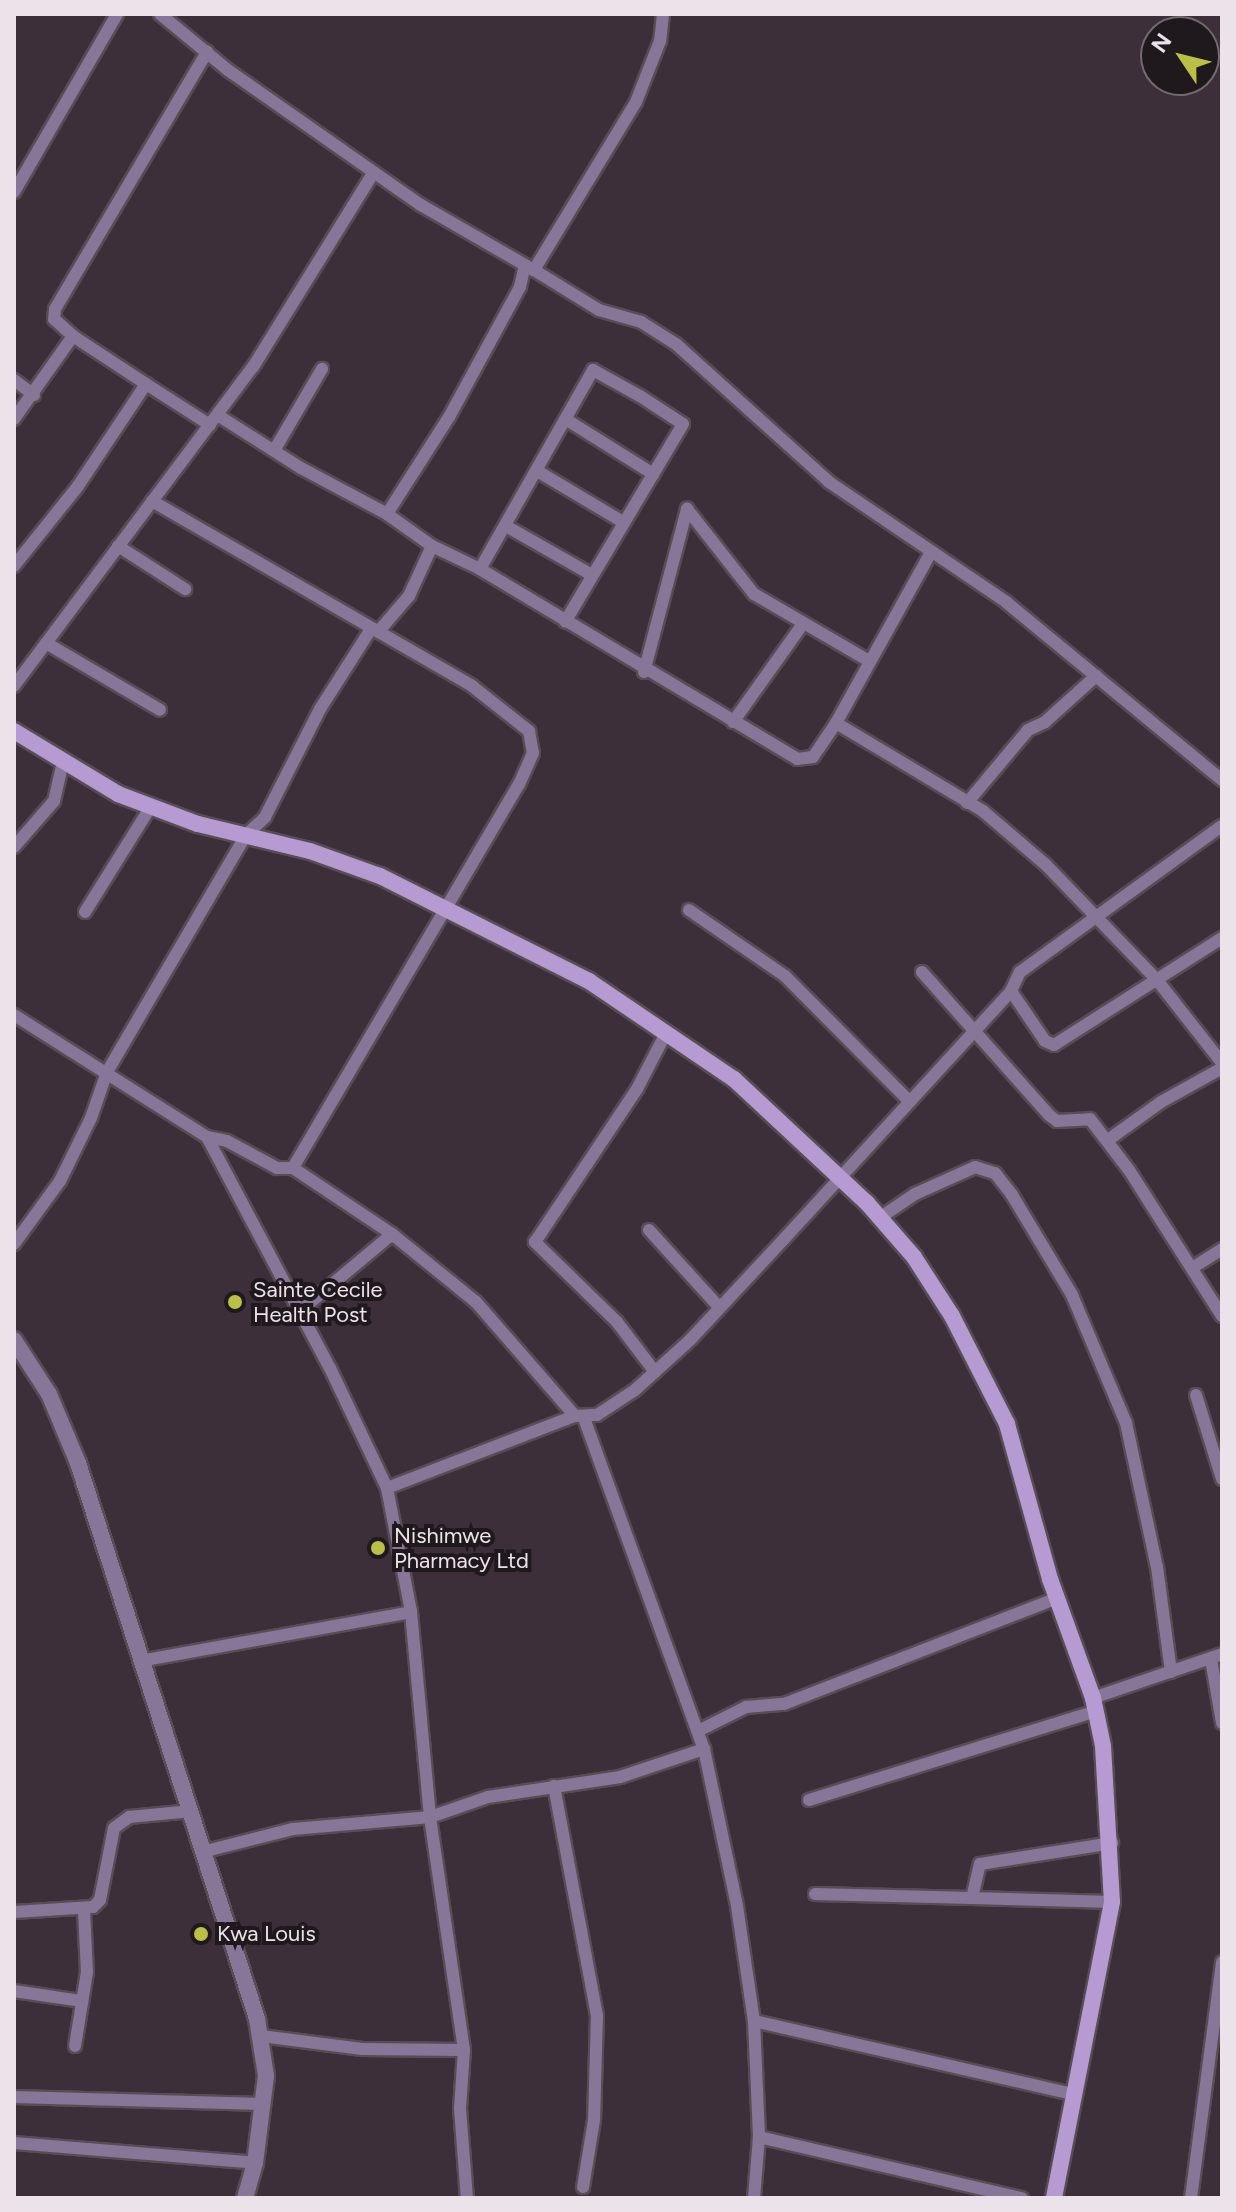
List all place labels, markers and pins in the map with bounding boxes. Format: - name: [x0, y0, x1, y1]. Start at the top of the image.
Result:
- place label: Sainte Cecile Health Post: [253, 1276, 383, 1328]
- marker: Sainte Cecile Health Post: [224, 1291, 246, 1313]
- place label: Nishimwe Pharmacy Ltd: [394, 1522, 529, 1574]
- marker: Nishimwe Pharmacy Ltd: [369, 1539, 387, 1557]
- place label: Kwa Louis: [217, 1921, 316, 1947]
- marker: Kwa Louis: [192, 1925, 210, 1943]

